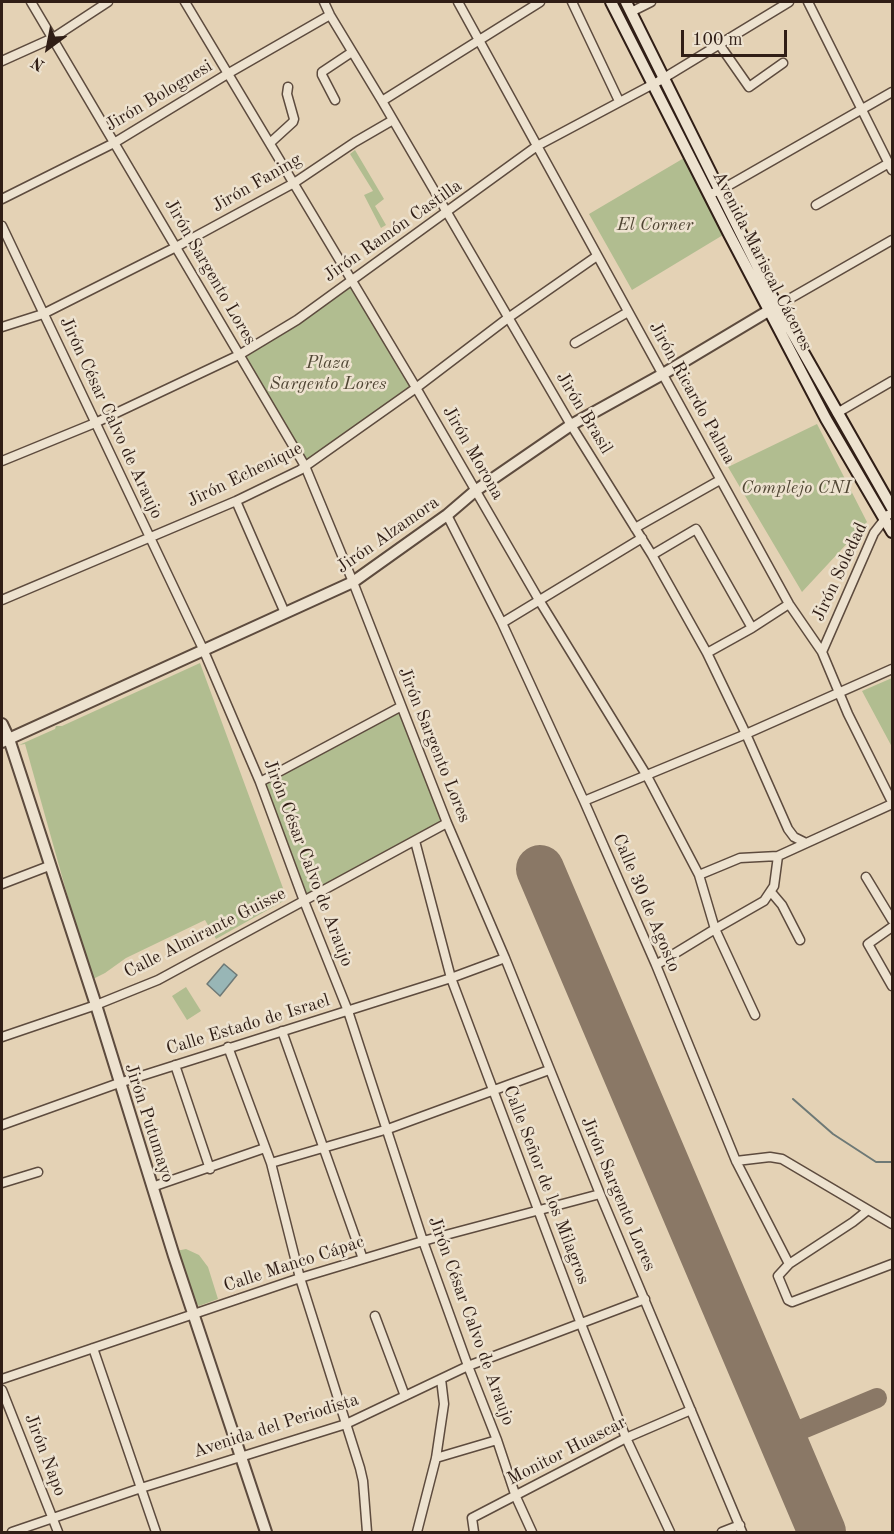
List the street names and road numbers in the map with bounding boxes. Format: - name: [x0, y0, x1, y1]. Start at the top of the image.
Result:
- street label: Jirón Bolognesi: [102, 56, 216, 136]
- street label: Jirón Faning: [208, 149, 306, 217]
- street label: Avenida Mariscal Cáceres: [707, 168, 817, 354]
- street label: Jirón Ramón Castilla: [320, 175, 466, 287]
- street label: Jirón Sargento Lores: [159, 195, 261, 349]
- street label: Jirón César Calvo de Araujo: [55, 313, 167, 523]
- street label: Jirón Ricardo Palma: [644, 318, 740, 468]
- street label: Jirón Brasil: [551, 368, 617, 458]
- street label: Jirón Morona: [438, 402, 508, 504]
- street label: Jirón Echenique: [184, 438, 306, 512]
- street label: Jirón Alzamora: [332, 492, 444, 578]
- street label: Jirón Soledad: [808, 519, 872, 625]
- street label: Jirón Sargento Lores: [393, 664, 475, 826]
- street label: Jirón César Calvo de Araujo: [258, 756, 358, 970]
- street label: Calle 30 de Agosto: [607, 831, 685, 975]
- street label: Calle Almirante Guisse: [120, 883, 290, 983]
- street label: Calle Estado de Israel: [164, 990, 332, 1060]
- street label: Jirón Putumayo: [120, 1061, 178, 1185]
- street label: Calle Señor de los Milagros: [498, 1082, 594, 1288]
- street label: Jirón Sargento Lores: [576, 1114, 660, 1274]
- street label: Jirón César Calvo de Araujo: [423, 1214, 519, 1428]
- street label: Calle Manco Cápac: [221, 1231, 367, 1297]
- street label: Avenida del Periodista: [190, 1389, 362, 1463]
- street label: Jirón Napo: [19, 1411, 71, 1499]
- street label: Monitor Huascar: [504, 1412, 630, 1490]

